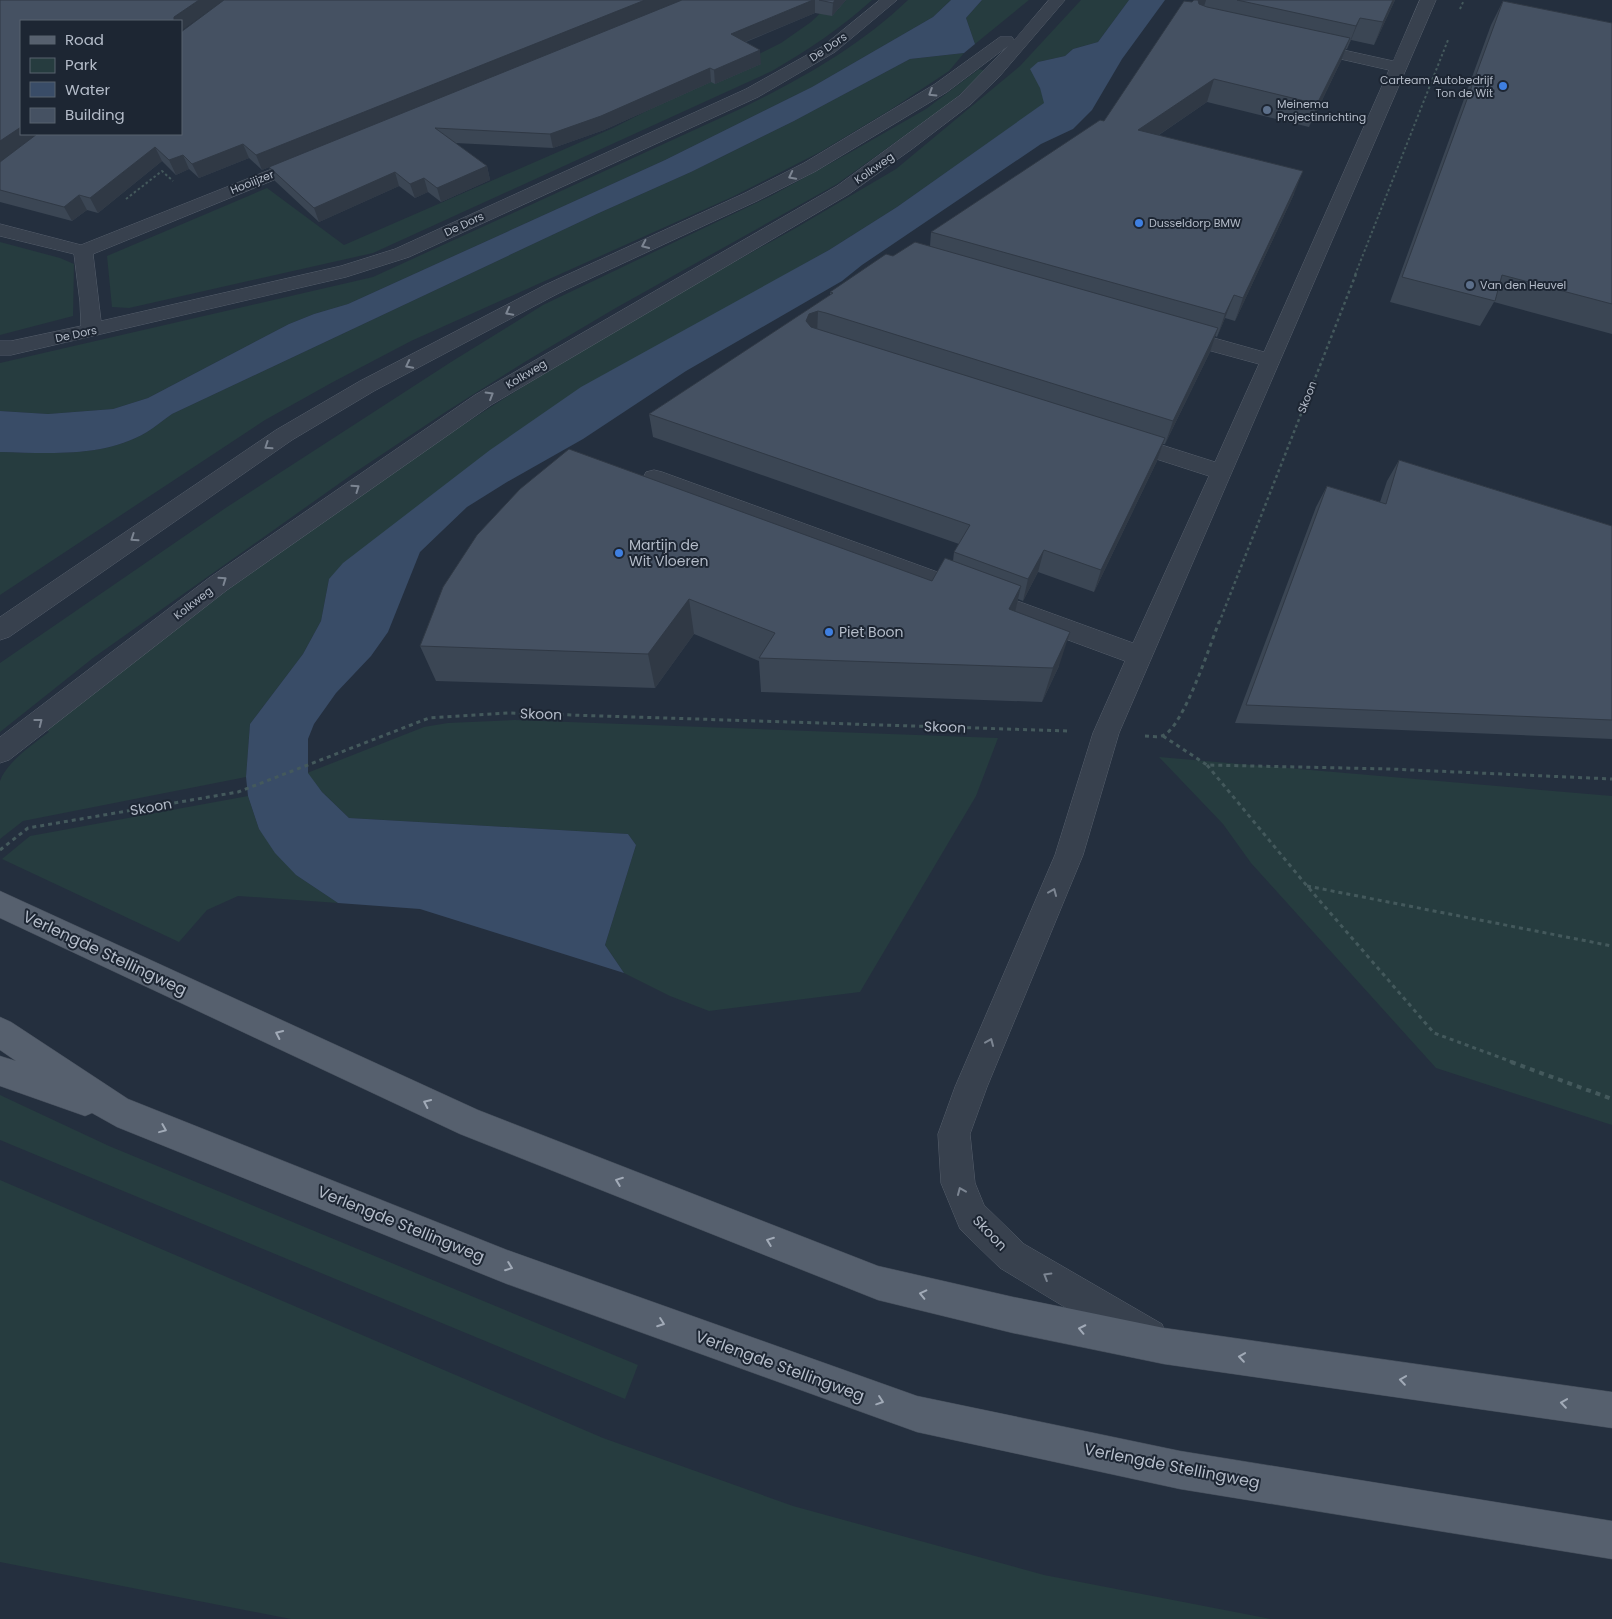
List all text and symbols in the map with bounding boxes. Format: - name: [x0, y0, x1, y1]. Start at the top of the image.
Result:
- legend: [20, 20, 182, 135]
- street label: De Dors: [806, 28, 850, 65]
- text: Road: [65, 29, 104, 50]
- text: Park: [65, 54, 97, 75]
- place label: Carteam Autobedrijf Ton de Wit: [1380, 72, 1493, 101]
- text: Water: [65, 79, 111, 100]
- marker: Carteam Autobedrijf Ton de Wit: [1497, 80, 1509, 92]
- one-way arrow: [928, 87, 937, 97]
- place label: Meinema Projectinrichting: [1277, 96, 1366, 125]
- text: Building: [65, 104, 125, 125]
- marker: Meinema Projectinrichting: [1261, 104, 1273, 116]
- street label: Kolkweg: [851, 148, 897, 188]
- street label: Hooiijzer: [228, 166, 276, 198]
- one-way arrow: [788, 170, 797, 180]
- street label: De Dors: [441, 208, 487, 240]
- place label: Dusseldorp BMW: [1149, 215, 1241, 231]
- marker: Dusseldorp BMW: [1133, 217, 1145, 229]
- one-way arrow: [641, 239, 650, 250]
- place label: Van den Heuvel: [1480, 277, 1566, 293]
- marker: Van den Heuvel: [1464, 279, 1476, 291]
- one-way arrow: [505, 306, 514, 316]
- street label: De Dors: [54, 322, 99, 346]
- street label: Kolkweg: [502, 355, 550, 393]
- one-way arrow: [405, 359, 414, 369]
- street label: Skoon: [1294, 379, 1320, 415]
- one-way arrow: [485, 392, 494, 402]
- one-way arrow: [264, 440, 274, 449]
- one-way arrow: [350, 485, 360, 494]
- one-way arrow: [130, 532, 140, 541]
- place label: Martijn de Wit Vloeren: [629, 535, 708, 571]
- marker: Martijn de Wit Vloeren: [613, 547, 625, 559]
- one-way arrow: [217, 577, 227, 586]
- street label: Kolkweg: [170, 583, 216, 623]
- place label: Piet Boon: [839, 622, 904, 642]
- marker: Piet Boon: [823, 626, 835, 638]
- street label: Skoon: [520, 703, 562, 725]
- street label: Skoon: [924, 716, 966, 738]
- one-way arrow: [33, 720, 42, 728]
- street label: Skoon: [128, 793, 174, 821]
- one-way arrow: [1047, 888, 1058, 897]
- street label: Verlengde Stellingweg: [19, 905, 191, 1001]
- one-way arrow: [276, 1030, 285, 1040]
- one-way arrow: [984, 1038, 995, 1047]
- one-way arrow: [423, 1099, 432, 1109]
- one-way arrow: [158, 1123, 167, 1134]
- one-way arrow: [615, 1177, 623, 1187]
- street label: Verlengde Stellingweg: [314, 1180, 488, 1268]
- one-way arrow: [957, 1187, 968, 1196]
- street label: Skoon: [968, 1211, 1012, 1255]
- one-way arrow: [766, 1237, 775, 1247]
- one-way arrow: [504, 1261, 513, 1271]
- one-way arrow: [1043, 1273, 1052, 1283]
- one-way arrow: [919, 1289, 928, 1300]
- one-way arrow: [656, 1317, 665, 1327]
- one-way arrow: [1077, 1324, 1086, 1335]
- street label: Verlengde Stellingweg: [692, 1325, 868, 1407]
- one-way arrow: [1238, 1352, 1246, 1363]
- one-way arrow: [1398, 1375, 1406, 1386]
- one-way arrow: [876, 1395, 884, 1405]
- one-way arrow: [1559, 1398, 1568, 1408]
- street label: Verlengde Stellingweg: [1082, 1438, 1262, 1494]

